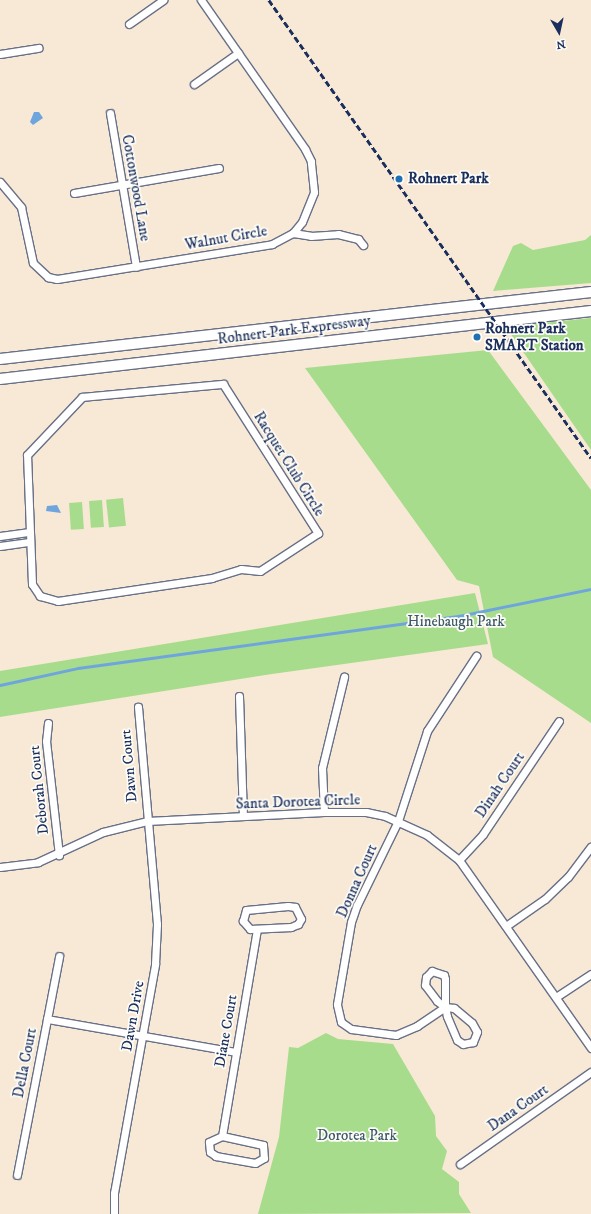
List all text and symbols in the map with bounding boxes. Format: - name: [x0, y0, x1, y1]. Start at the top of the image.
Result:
- north arrow: [539, 12, 579, 52]
- text: N: [555, 36, 566, 51]
- street label: Cottonwood Lane: [118, 133, 154, 243]
- place label: Rohnert Park: [408, 170, 489, 188]
- marker: Rohnert Park: [393, 173, 405, 185]
- street label: Walnut Circle: [183, 222, 269, 254]
- street label: Rohnert Park Expressway: [216, 312, 372, 348]
- place label: Rohnert Park SMART Station: [485, 319, 584, 354]
- marker: Rohnert Park SMART Station: [472, 332, 482, 342]
- street label: Racquet Club Circle: [250, 408, 328, 520]
- park label: Hinebaugh Park: [407, 613, 505, 631]
- street label: Dawn Court: [117, 729, 141, 803]
- street label: Deborah Court: [25, 745, 53, 835]
- street label: Dinah Court: [472, 749, 528, 821]
- street label: Santa Dorotea Circle: [235, 791, 361, 813]
- street label: Donna Court: [333, 841, 381, 921]
- street label: Dawn Drive: [118, 979, 148, 1053]
- street label: Diane Court: [211, 993, 241, 1069]
- street label: Della Court: [9, 1026, 41, 1100]
- street label: Dana Court: [484, 1081, 552, 1135]
- park label: Dorotea Park: [317, 1127, 397, 1145]

